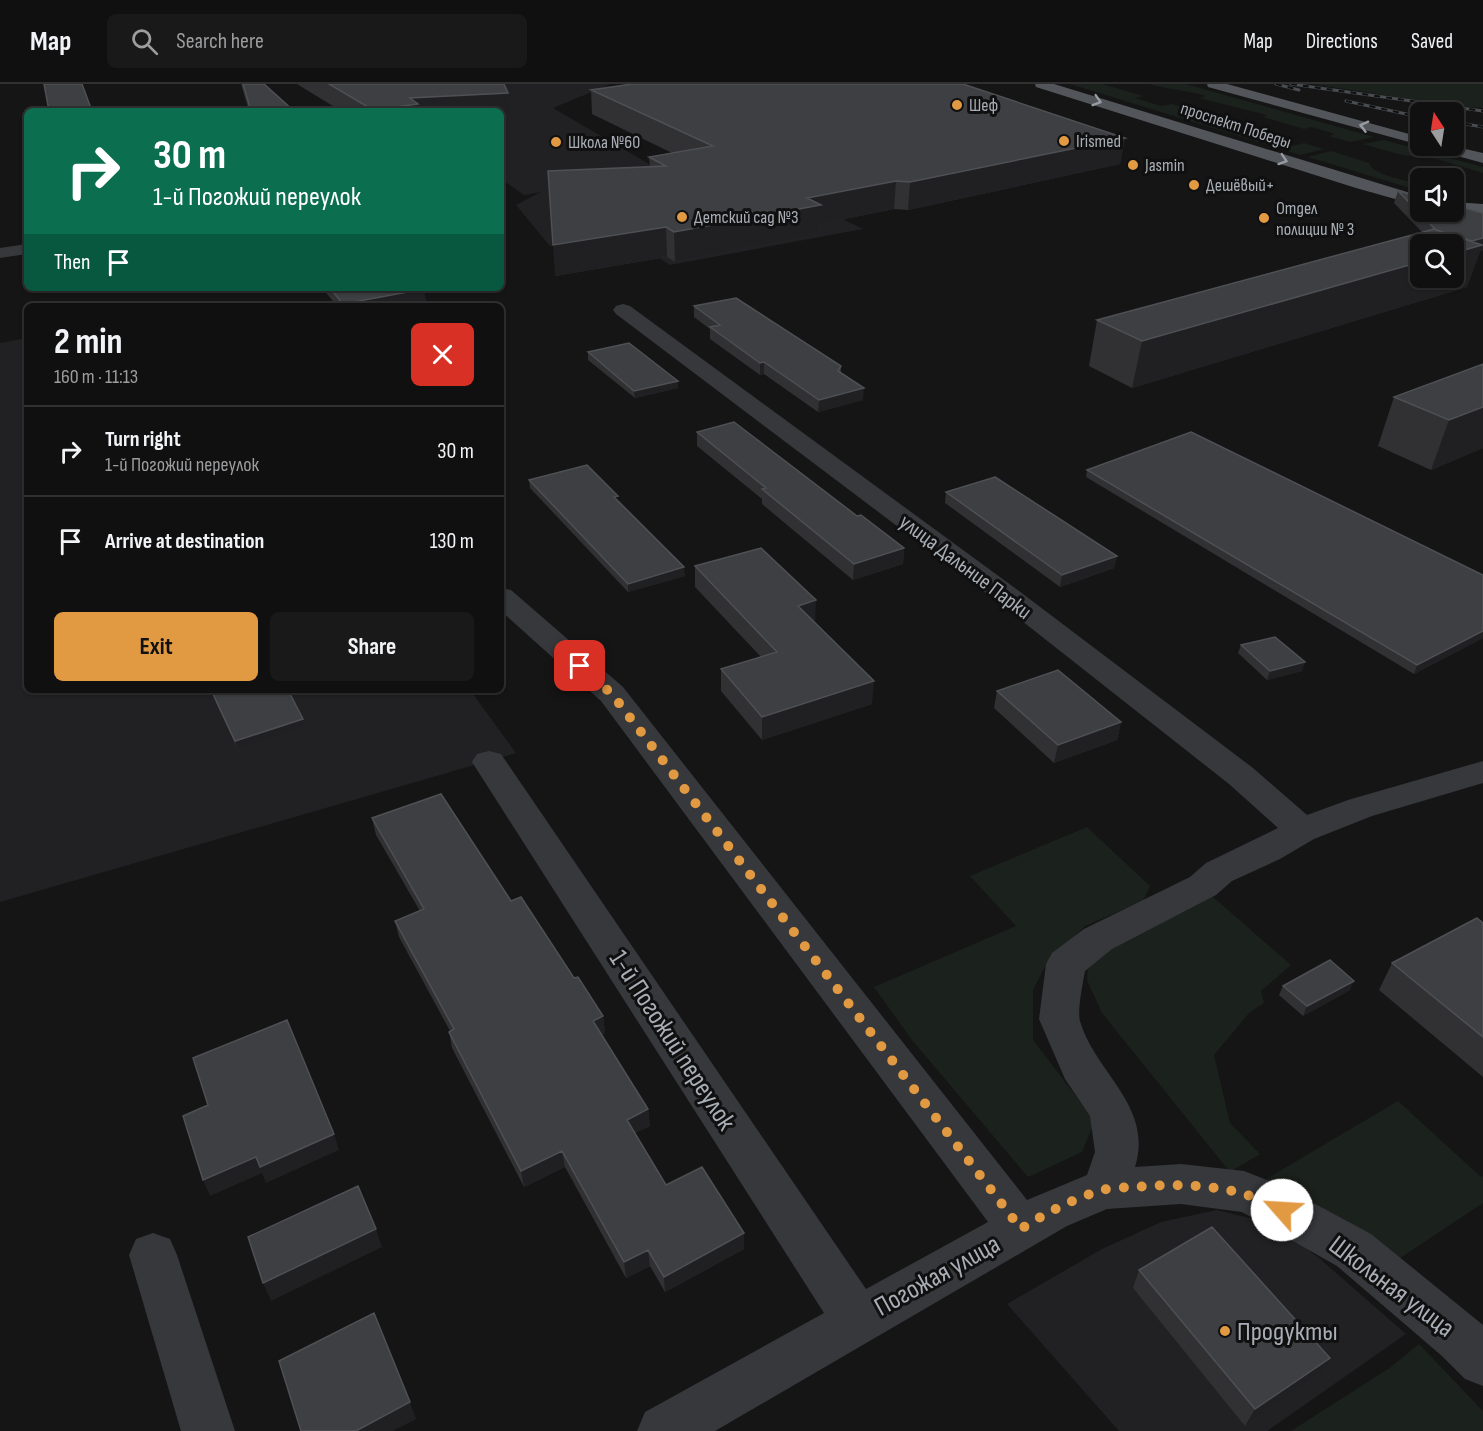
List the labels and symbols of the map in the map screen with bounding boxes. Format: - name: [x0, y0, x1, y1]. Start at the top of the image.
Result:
- one-way arrow: [1091, 94, 1102, 107]
- place label: Шеф: [969, 95, 998, 116]
- marker: Шеф: [950, 98, 964, 112]
- street label: проспект Победы: [1178, 98, 1294, 153]
- north arrow: [1410, 102, 1464, 156]
- one-way arrow: [1359, 120, 1369, 133]
- place label: Irismed: [1076, 131, 1121, 152]
- place label: Школа №60: [568, 132, 640, 153]
- marker: Irismed: [1057, 134, 1071, 148]
- marker: Школа №60: [549, 135, 563, 149]
- one-way arrow: [1277, 153, 1288, 166]
- place label: Jasmin: [1144, 155, 1185, 176]
- marker: Jasmin: [1126, 158, 1140, 172]
- place label: Дешёвый+: [1206, 175, 1275, 196]
- marker: Дешёвый+: [1187, 178, 1201, 192]
- place label: Отдел полиции № 3: [1276, 198, 1354, 240]
- place label: Детский сад №3: [694, 207, 799, 228]
- marker: Детский сад №3: [675, 210, 689, 224]
- marker: Отдел полиции № 3: [1257, 211, 1271, 225]
- street label: улица Дальние Парки: [894, 509, 1037, 626]
- pin: [554, 640, 605, 691]
- street label: 1-й Погожий переулок: [602, 945, 743, 1137]
- position arrow: [1250, 1178, 1314, 1242]
- street label: Погожая улица: [869, 1228, 1006, 1323]
- street label: Школьная улица: [1322, 1229, 1460, 1344]
- place label: Продукты: [1237, 1316, 1338, 1348]
- marker: Продукты: [1218, 1324, 1232, 1338]

